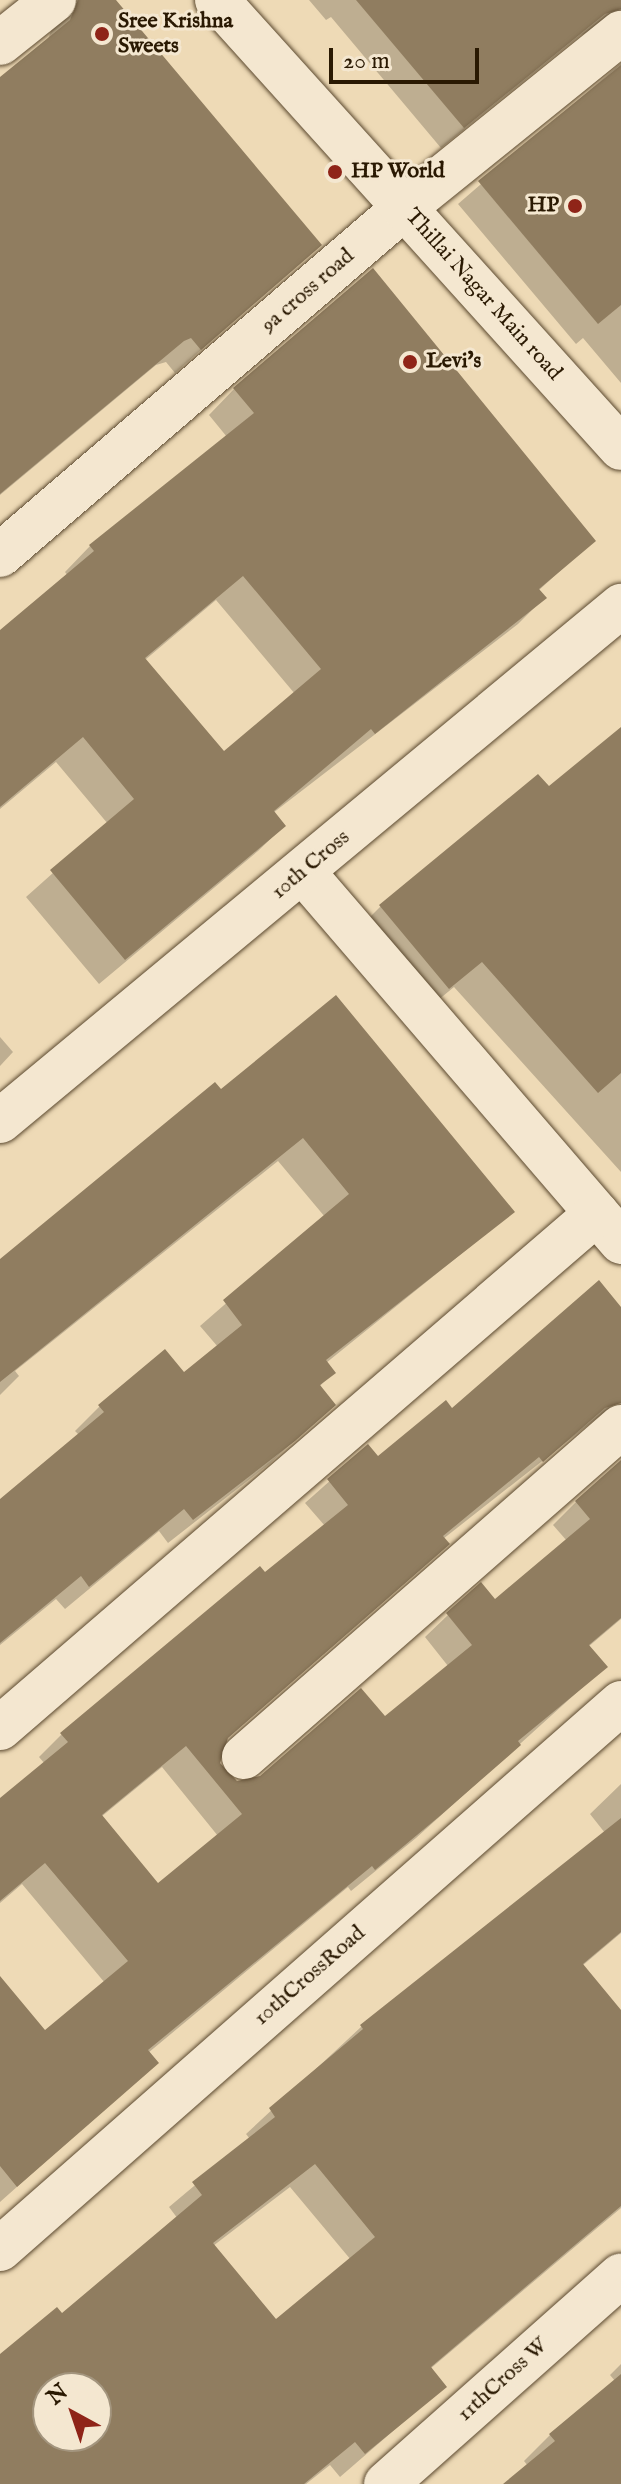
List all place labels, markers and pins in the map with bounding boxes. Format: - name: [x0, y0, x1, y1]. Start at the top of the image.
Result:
- place label: Sree Krishna Sweets: [118, 8, 233, 60]
- marker: Sree Krishna Sweets: [93, 25, 111, 43]
- place label: HP World: [351, 159, 445, 185]
- marker: HP World: [326, 163, 344, 181]
- place label: HP: [527, 193, 559, 219]
- marker: HP: [566, 197, 584, 215]
- place label: Levi's: [426, 349, 481, 375]
- marker: Levi's: [401, 353, 419, 371]

